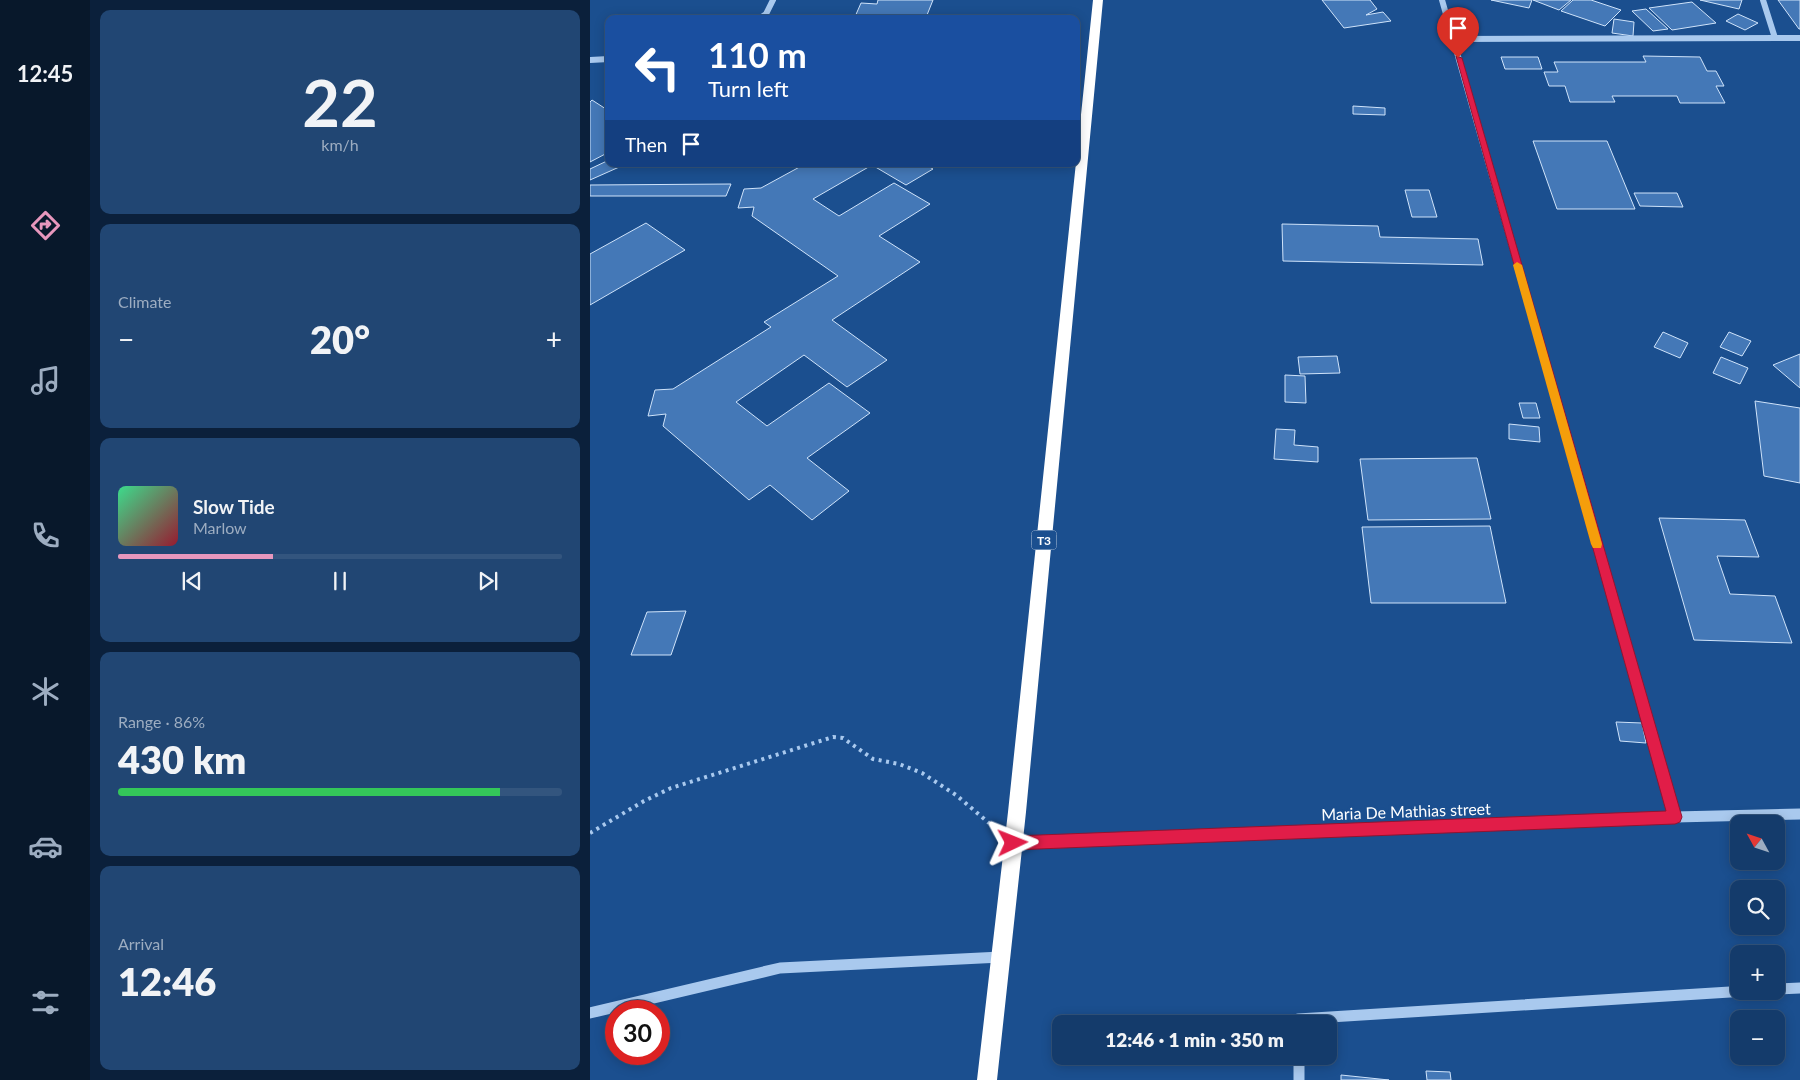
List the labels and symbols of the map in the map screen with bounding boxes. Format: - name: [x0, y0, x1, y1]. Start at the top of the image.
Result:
- pin: [1437, 7, 1479, 58]
- road number: T3: [1032, 530, 1056, 550]
- street label: Maria De Mathias street: [1321, 799, 1491, 823]
- north arrow: [1730, 815, 1785, 870]
- position arrow: [986, 816, 1038, 868]
- speed limit sign: 30: [605, 1000, 670, 1065]

